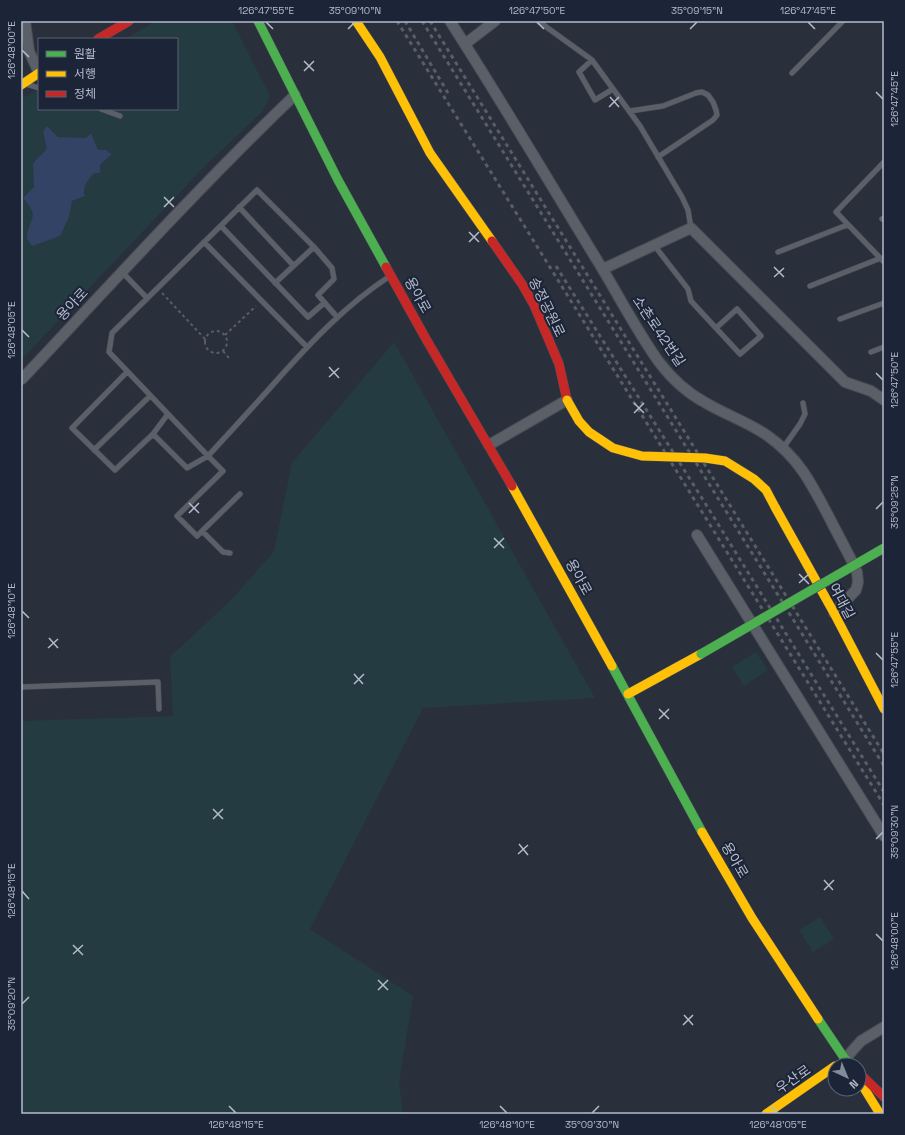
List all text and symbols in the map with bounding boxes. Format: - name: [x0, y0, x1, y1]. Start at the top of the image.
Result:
- text: 126°47'55"E: [238, 4, 294, 17]
- text: 35°09'10"N: [329, 4, 381, 17]
- text: 126°47'50"E: [509, 4, 566, 17]
- text: 35°09'15"N: [671, 4, 723, 17]
- text: 126°47'45"E: [780, 4, 836, 17]
- text: 126°48'00"E: [5, 21, 18, 79]
- legend: [38, 38, 178, 110]
- text: 원활: [74, 46, 96, 62]
- text: 서행: [74, 66, 96, 82]
- text: 126°47'45"E: [888, 71, 901, 127]
- text: 정체: [74, 86, 96, 102]
- street label: 용아로: [401, 274, 435, 316]
- street label: 송정공원로: [525, 274, 569, 340]
- street label: 용아로: [52, 284, 92, 324]
- street label: 소촌로42번길: [629, 292, 689, 370]
- text: 126°48'05"E: [5, 301, 18, 359]
- text: 126°47'50"E: [888, 351, 901, 408]
- text: 35°09'25"N: [888, 475, 901, 529]
- street label: 용아로: [562, 556, 596, 598]
- street label: 여대길: [825, 580, 859, 622]
- text: 126°48'10"E: [5, 583, 18, 639]
- text: 126°47'55"E: [888, 632, 901, 688]
- text: 35°09'30"N: [888, 805, 901, 859]
- street label: 용아로: [718, 839, 753, 881]
- text: 126°48'15"E: [5, 863, 18, 919]
- text: 126°48'00"E: [888, 912, 901, 970]
- text: 35°09'20"N: [5, 977, 18, 1031]
- north arrow: [827, 1057, 867, 1097]
- street label: 우산로: [772, 1060, 814, 1097]
- text: N: [846, 1077, 861, 1092]
- text: 126°48'15"E: [208, 1118, 264, 1131]
- text: 126°48'10"E: [479, 1118, 535, 1131]
- text: 35°09'30"N: [565, 1118, 619, 1131]
- text: 126°48'05"E: [749, 1118, 807, 1131]

